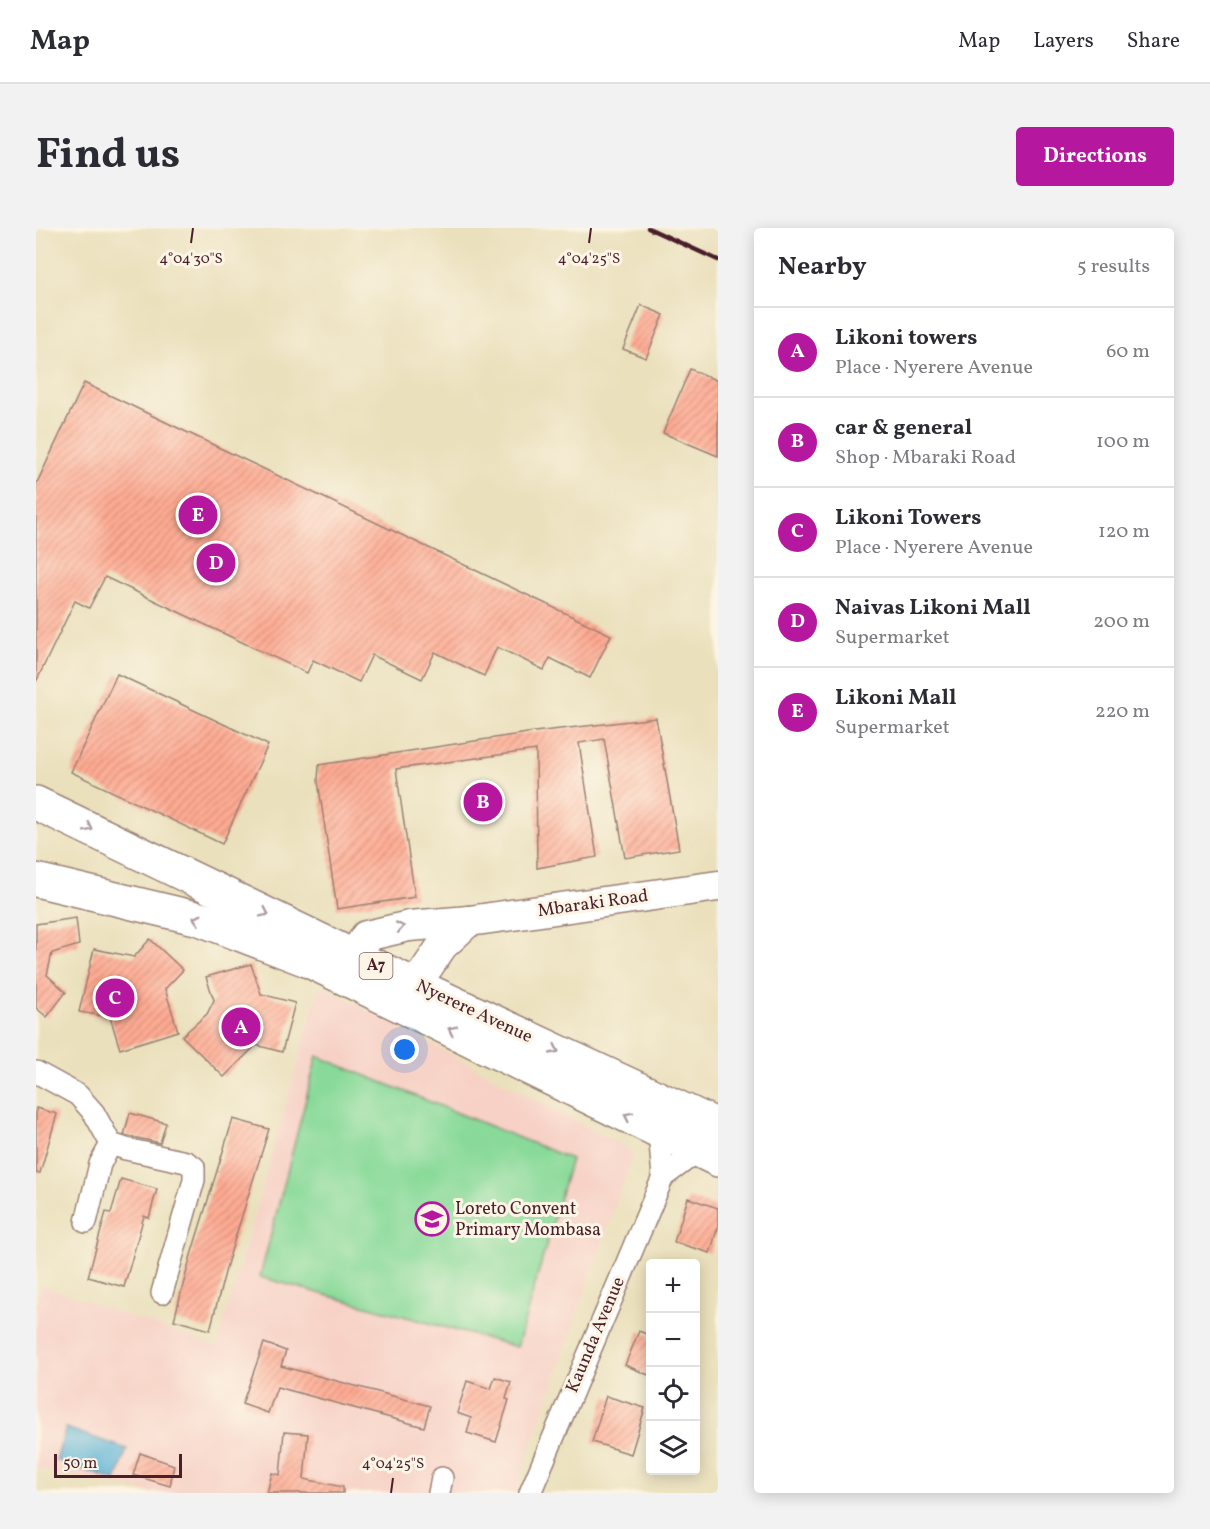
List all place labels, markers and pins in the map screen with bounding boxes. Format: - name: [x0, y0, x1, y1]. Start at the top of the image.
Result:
- pin: E: [178, 492, 218, 538]
- pin: D: [196, 540, 236, 586]
- pin: B: [464, 780, 502, 824]
- pin: C: [96, 976, 134, 1020]
- pin: A: [222, 1004, 260, 1050]
- place label: Loreto Convent Primary Mombasa: [455, 1197, 601, 1243]
- school or university icon: Loreto Convent Primary Mombasa: [414, 1201, 450, 1237]

